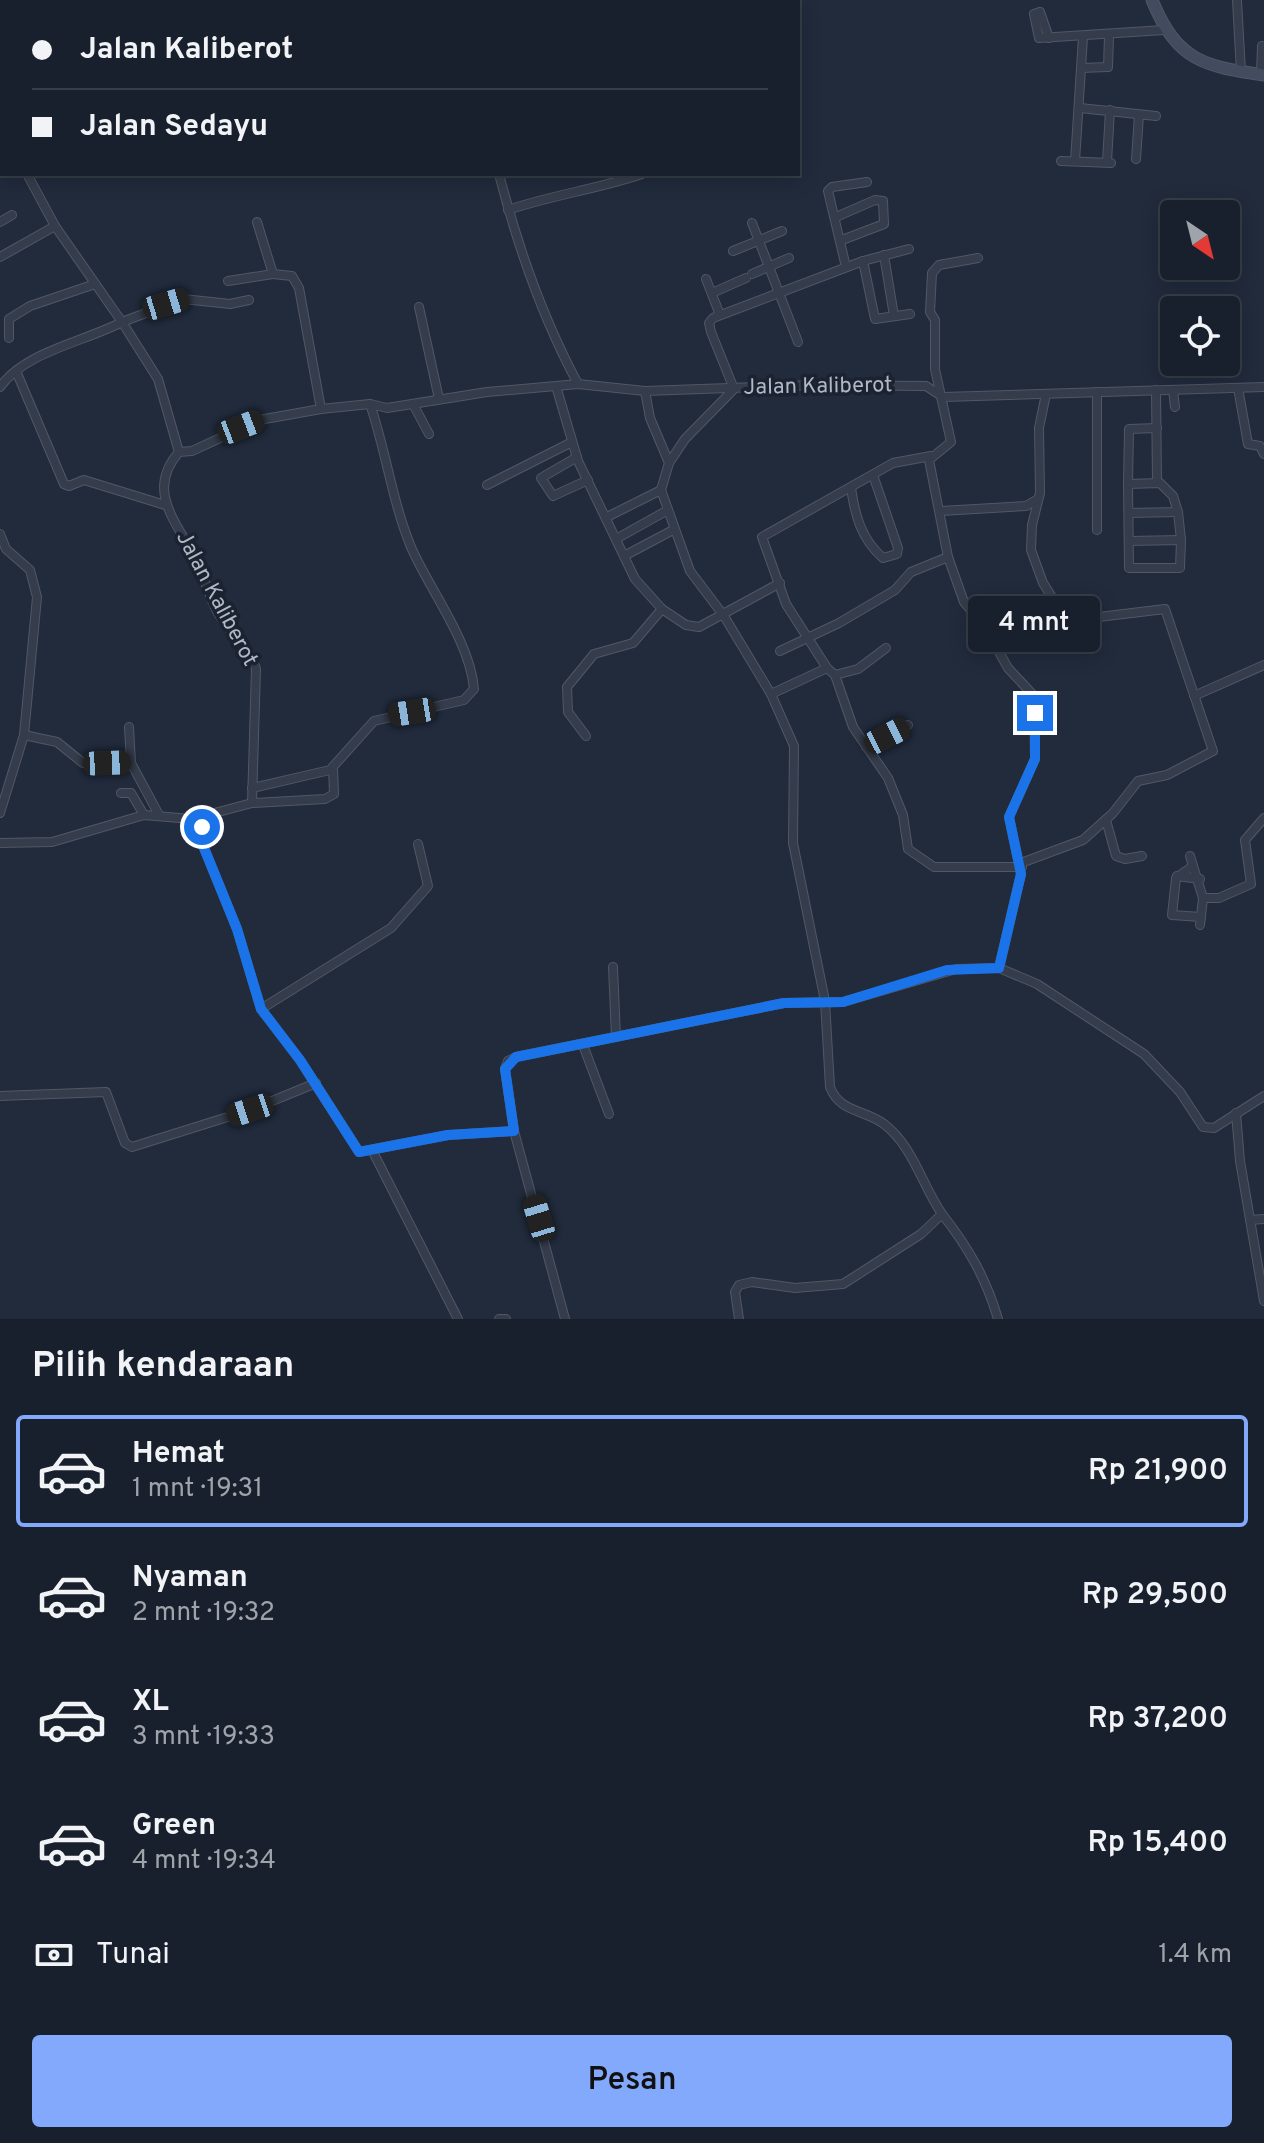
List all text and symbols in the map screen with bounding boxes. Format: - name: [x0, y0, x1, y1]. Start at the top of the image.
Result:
- text: Jalan Kaliberot: [80, 32, 293, 69]
- text: Jalan Sedayu: [80, 109, 268, 146]
- north arrow: [1160, 200, 1240, 280]
- map controls: [1160, 200, 1240, 376]
- car: [140, 286, 192, 322]
- button: locate: [1160, 296, 1240, 376]
- street label: Jalan Kaliberot: [743, 372, 893, 402]
- car: [214, 407, 268, 447]
- street label: Jalan Kaliberot: [169, 527, 263, 671]
- callout: 4 mnt: [969, 597, 1101, 653]
- text: 4 mnt: [999, 607, 1069, 640]
- route end: [1017, 695, 1053, 731]
- car: [386, 696, 438, 728]
- car: [860, 714, 914, 758]
- car: [83, 750, 131, 776]
- route start: [184, 809, 220, 845]
- car: [223, 1091, 277, 1129]
- car: [521, 1192, 557, 1244]
- text: Pilih kendaraan: [32, 1344, 294, 1390]
- icon: car: [36, 1435, 108, 1507]
- text: Hemat: [132, 1436, 225, 1473]
- text: Rp 21,900: [1088, 1453, 1228, 1490]
- text: 1 mnt · 19:31: [132, 1473, 263, 1506]
- icon: car: [36, 1559, 108, 1631]
- text: Nyaman: [132, 1560, 248, 1597]
- text: Rp 29,500: [1082, 1577, 1228, 1614]
- text: 2 mnt · 19:32: [132, 1597, 275, 1630]
- icon: car: [36, 1683, 108, 1755]
- text: XL: [132, 1684, 169, 1721]
- text: Rp 37,200: [1087, 1701, 1228, 1738]
- text: 3 mnt · 19:33: [132, 1721, 275, 1754]
- icon: car: [36, 1807, 108, 1879]
- text: Green: [132, 1808, 216, 1845]
- text: Rp 15,400: [1087, 1825, 1228, 1862]
- text: 4 mnt · 19:34: [132, 1845, 276, 1878]
- icon: cash: [32, 1933, 76, 1977]
- text: Tunai: [96, 1937, 170, 1974]
- text: 1.4 km: [1158, 1939, 1232, 1972]
- button: Pesan: [32, 2035, 1232, 2127]

